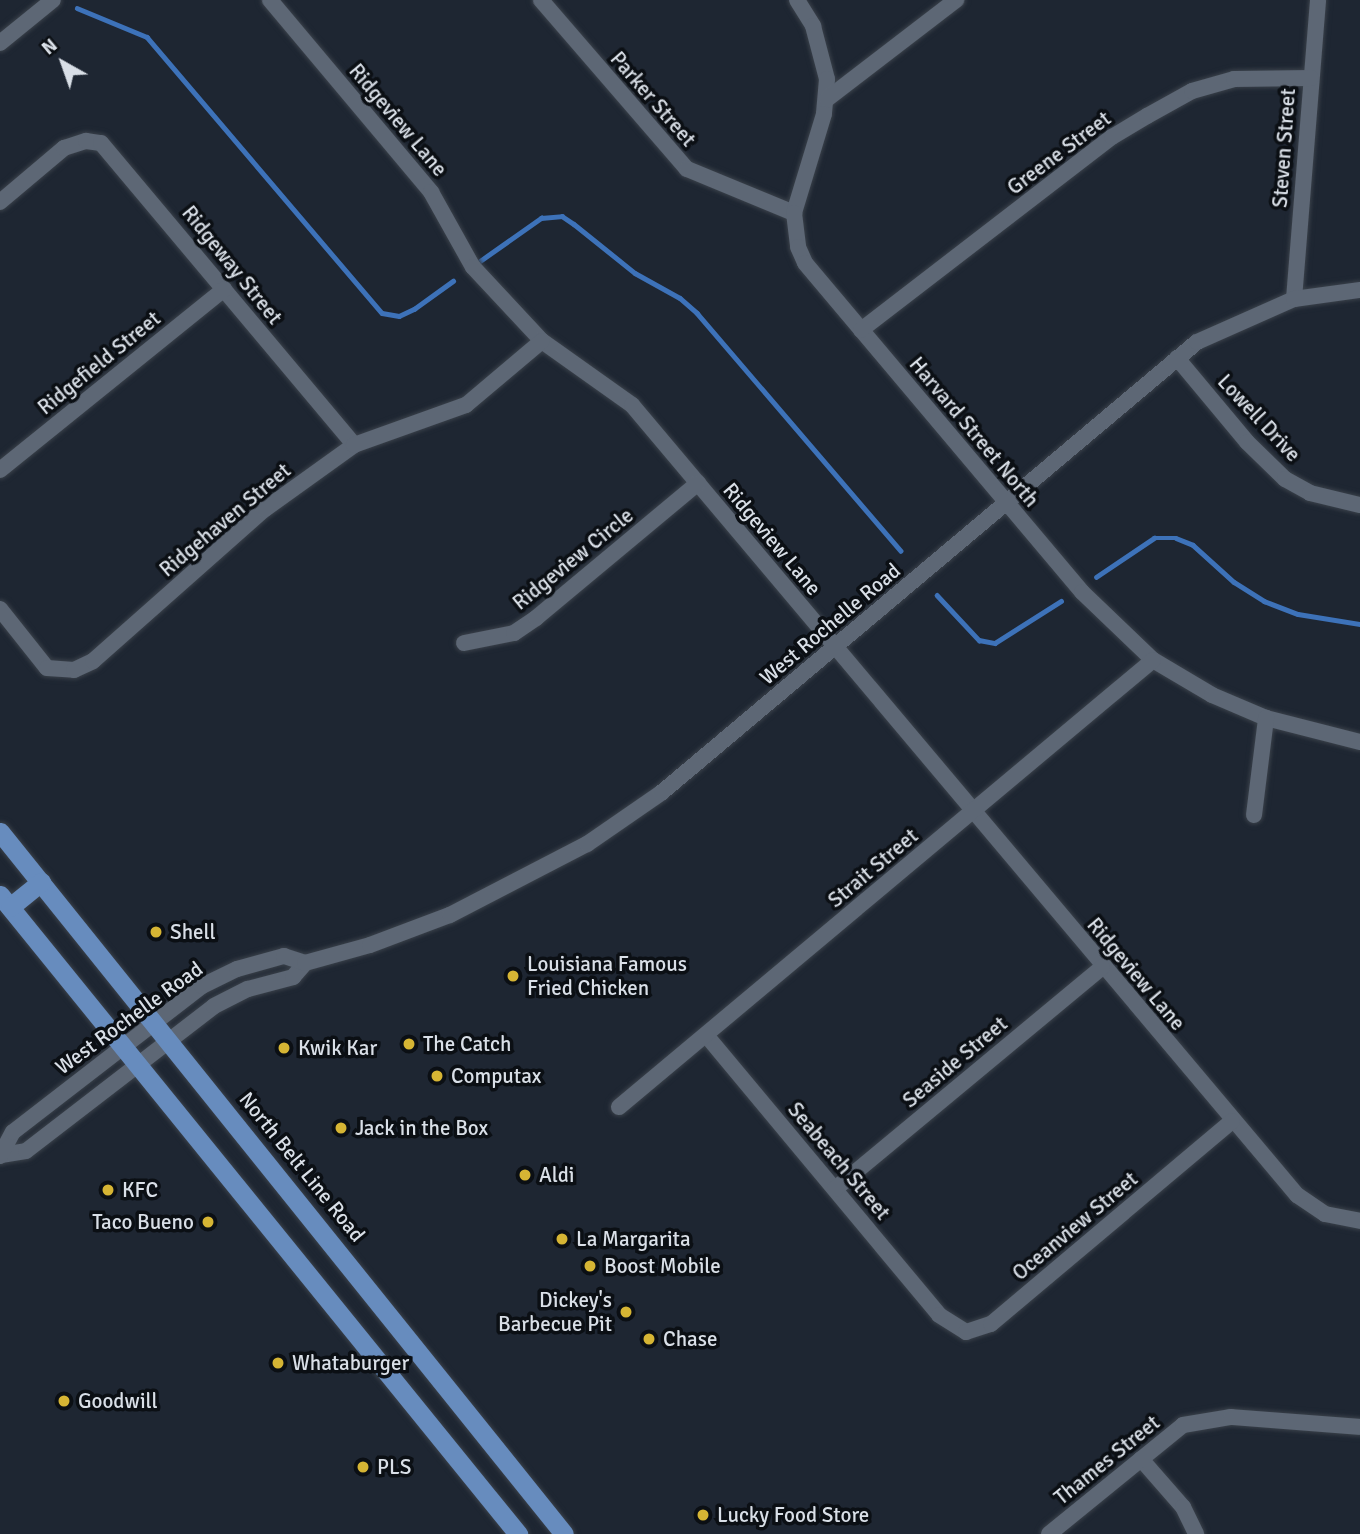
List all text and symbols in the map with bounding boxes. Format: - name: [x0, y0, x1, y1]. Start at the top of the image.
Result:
- north arrow: [28, 28, 98, 98]
- text: N: [37, 33, 62, 60]
- street label: Parker Street: [605, 46, 701, 152]
- street label: Ridgeview Lane: [344, 59, 452, 181]
- street label: Steven Street: [1267, 87, 1301, 209]
- street label: Greene Street: [1002, 106, 1116, 200]
- street label: Ridgeway Street: [176, 201, 288, 329]
- street label: Ridgefield Street: [33, 306, 165, 420]
- street label: Harvard Street North: [904, 352, 1044, 512]
- street label: Lowell Drive: [1212, 369, 1306, 467]
- street label: Ridgehaven Street: [154, 458, 296, 582]
- street label: Ridgeview Lane: [718, 478, 826, 600]
- street label: Ridgeview Circle: [508, 503, 638, 615]
- street label: West Rochelle Road: [755, 558, 905, 690]
- street label: Strait Street: [823, 823, 923, 913]
- street label: Ridgeview Lane: [1082, 913, 1190, 1035]
- place label: Shell: [170, 919, 216, 945]
- marker: Shell: [148, 924, 164, 940]
- place label: Louisiana Famous Fried Chicken: [527, 951, 687, 1001]
- street label: West Rochelle Road: [50, 956, 208, 1080]
- marker: Louisiana Famous Fried Chicken: [505, 968, 521, 984]
- street label: Seaside Street: [898, 1011, 1012, 1113]
- place label: The Catch: [423, 1031, 511, 1057]
- place label: Kwik Kar: [298, 1035, 377, 1061]
- marker: The Catch: [401, 1036, 417, 1052]
- marker: Kwik Kar: [276, 1040, 292, 1056]
- place label: Computax: [451, 1063, 541, 1089]
- marker: Computax: [429, 1068, 445, 1084]
- street label: North Belt Line Road: [234, 1087, 370, 1247]
- street label: Seabeach Street: [783, 1097, 895, 1225]
- place label: Jack in the Box: [355, 1115, 488, 1141]
- marker: Jack in the Box: [333, 1120, 349, 1136]
- place label: Aldi: [539, 1162, 574, 1188]
- street label: Oceanview Street: [1007, 1166, 1143, 1286]
- marker: Aldi: [517, 1167, 533, 1183]
- place label: KFC: [122, 1177, 158, 1203]
- marker: KFC: [100, 1182, 116, 1198]
- place label: Taco Bueno: [92, 1209, 194, 1235]
- marker: Taco Bueno: [200, 1214, 216, 1230]
- place label: La Margarita: [576, 1226, 691, 1252]
- marker: La Margarita: [554, 1231, 570, 1247]
- place label: Boost Mobile: [604, 1253, 721, 1279]
- marker: Boost Mobile: [582, 1258, 598, 1274]
- place label: Dickey's Barbecue Pit: [498, 1287, 612, 1337]
- marker: Dickey's Barbecue Pit: [618, 1304, 634, 1320]
- place label: Chase: [663, 1326, 717, 1352]
- marker: Chase: [641, 1331, 657, 1347]
- place label: Whataburger: [292, 1350, 409, 1376]
- marker: Whataburger: [270, 1355, 286, 1371]
- place label: Goodwill: [78, 1388, 158, 1414]
- marker: Goodwill: [56, 1393, 72, 1409]
- street label: Thames Street: [1049, 1410, 1165, 1510]
- place label: PLS: [377, 1454, 411, 1480]
- marker: PLS: [355, 1459, 371, 1475]
- place label: Lucky Food Store: [717, 1502, 869, 1528]
- marker: Lucky Food Store: [695, 1507, 711, 1523]

